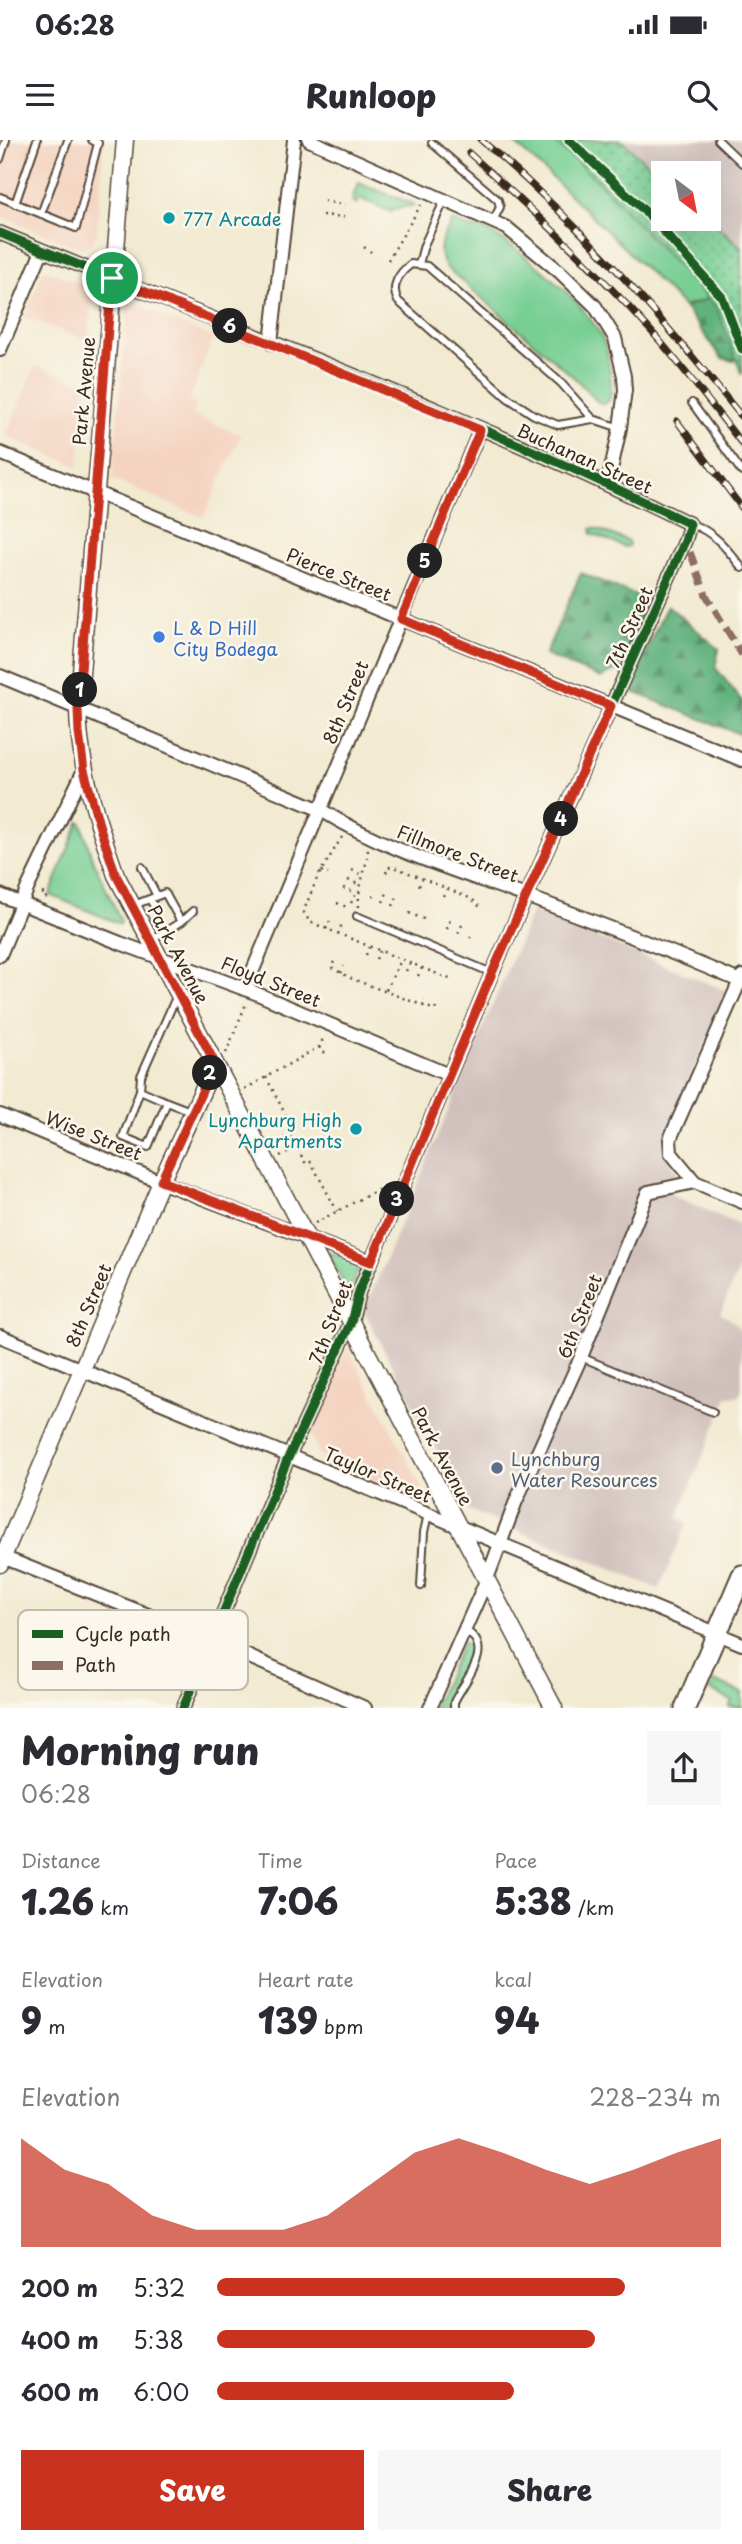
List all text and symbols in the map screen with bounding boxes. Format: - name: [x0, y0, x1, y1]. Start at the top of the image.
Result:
- text: 06:28: [35, 5, 115, 44]
- text: Runloop: [306, 71, 436, 119]
- icon: menu: [21, 76, 59, 114]
- icon: search: [683, 76, 721, 114]
- north arrow: [651, 161, 721, 231]
- map controls: [651, 161, 721, 231]
- place label: 777 Arcade: [183, 205, 281, 232]
- marker: 777 Arcade: [161, 210, 177, 226]
- pin: [82, 248, 142, 308]
- icon: arrive: [93, 259, 131, 297]
- pin: 6: [212, 308, 247, 344]
- text: 6: [223, 311, 236, 339]
- street label: Park Avenue: [65, 336, 101, 446]
- street label: Buchanan Street: [513, 416, 657, 500]
- street label: Pierce Street: [282, 541, 396, 607]
- pin: 5: [408, 544, 442, 578]
- text: 5: [418, 546, 431, 574]
- street label: 7th Street: [599, 582, 659, 672]
- place label: L & D Hill City Bodega: [173, 614, 279, 662]
- marker: L & D Hill City Bodega: [151, 629, 167, 645]
- street label: 8th Street: [315, 656, 375, 748]
- pin: 1: [62, 672, 98, 708]
- text: 1: [75, 675, 84, 703]
- pin: 4: [544, 802, 578, 836]
- text: 4: [554, 804, 567, 832]
- street label: Fillmore Street: [393, 817, 523, 889]
- street label: Park Avenue: [142, 900, 216, 1008]
- street label: Floyd Street: [217, 949, 325, 1013]
- pin: 2: [192, 1056, 228, 1090]
- text: 2: [203, 1058, 216, 1086]
- street label: Wise Street: [42, 1103, 146, 1167]
- place label: Lynchburg High Apartments: [208, 1106, 342, 1154]
- marker: Lynchburg High Apartments: [348, 1121, 364, 1137]
- pin: 3: [380, 1182, 414, 1216]
- text: 3: [390, 1184, 403, 1212]
- street label: 8th Street: [58, 1259, 118, 1351]
- street label: 6th Street: [550, 1270, 608, 1362]
- street label: 7th Street: [302, 1276, 358, 1368]
- street label: Park Avenue: [406, 1402, 480, 1510]
- street label: Taylor Street: [320, 1439, 436, 1509]
- place label: Lynchburg Water Resources: [511, 1445, 657, 1493]
- marker: Lynchburg Water Resources: [489, 1460, 505, 1476]
- legend: [18, 1610, 248, 1690]
- text: Cycle path: [75, 1619, 171, 1647]
- text: Path: [75, 1650, 116, 1678]
- text: Morning run: [21, 1721, 259, 1778]
- button: share: [647, 1731, 721, 1805]
- text: 06:28: [21, 1776, 91, 1811]
- text: Distance: [21, 1846, 101, 1874]
- text: Time: [258, 1846, 303, 1874]
- text: Pace: [494, 1846, 537, 1874]
- text: 1.26: [21, 1874, 94, 1927]
- text: 7:06: [258, 1874, 338, 1927]
- text: 5:38: [494, 1874, 572, 1927]
- text: km: [94, 1893, 129, 1921]
- text: /km: [572, 1893, 614, 1921]
- text: Elevation: [21, 1965, 103, 1993]
- text: Heart rate: [258, 1965, 354, 1993]
- text: kcal: [494, 1965, 532, 1993]
- text: 9: [21, 1993, 42, 2046]
- text: 139: [258, 1993, 318, 2046]
- text: 94: [494, 1993, 539, 2046]
- text: m: [42, 2012, 65, 2040]
- text: bpm: [318, 2012, 364, 2040]
- text: Elevation: [21, 2079, 120, 2114]
- text: 228–234 m: [589, 2079, 721, 2114]
- text: 200 m: [21, 2270, 98, 2305]
- text: 5:32: [133, 2270, 185, 2305]
- text: 400 m: [21, 2322, 99, 2357]
- text: 5:38: [133, 2322, 184, 2357]
- text: 600 m: [21, 2374, 99, 2409]
- text: 6:00: [133, 2374, 189, 2409]
- button: Save: [21, 2450, 364, 2530]
- button: Share: [378, 2450, 721, 2530]

